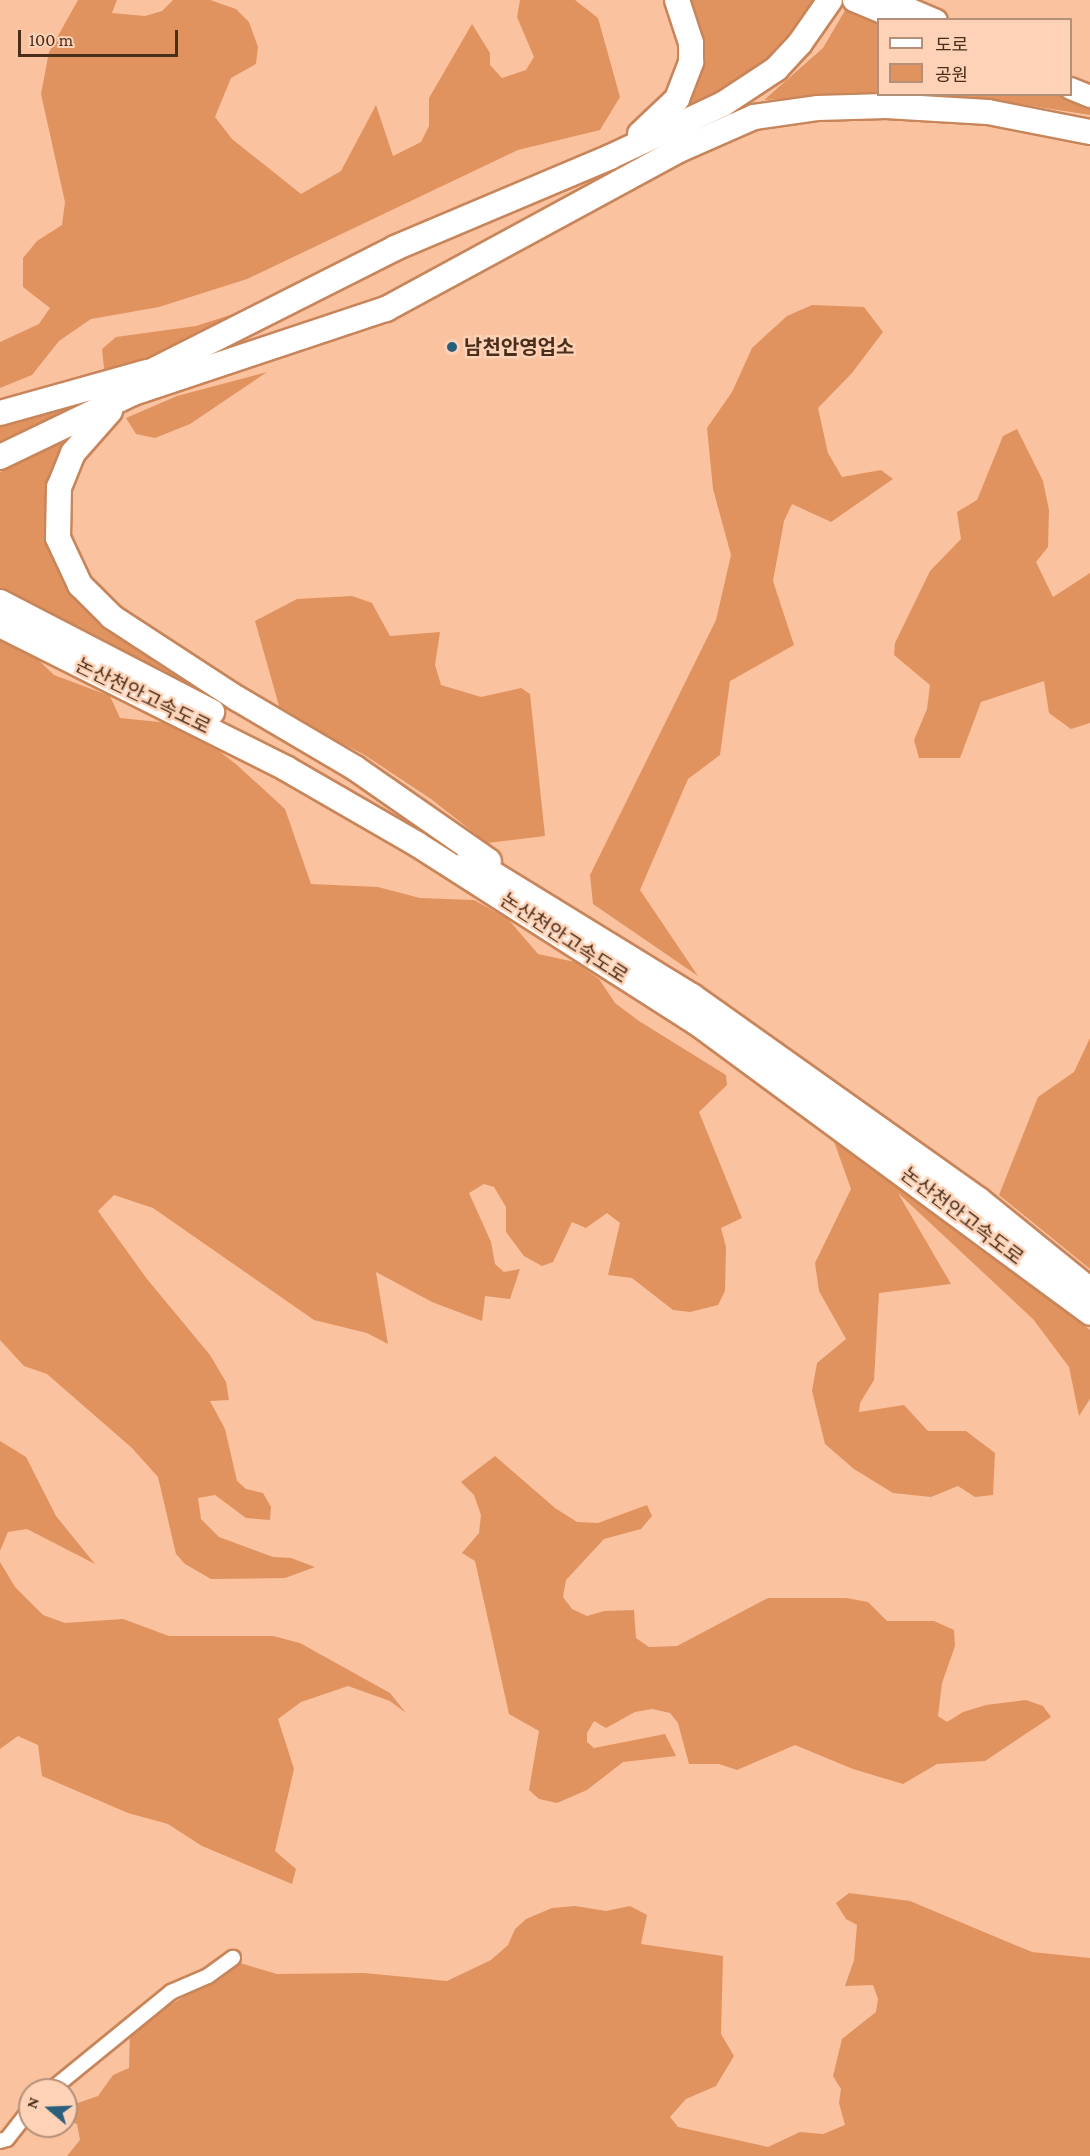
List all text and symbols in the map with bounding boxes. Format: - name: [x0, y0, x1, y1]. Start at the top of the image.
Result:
- scale bar: [21, 18, 182, 56]
- legend: [877, 18, 1072, 96]
- text: 100 m: [29, 30, 73, 50]
- text: 도로: [935, 35, 968, 55]
- text: 공원: [935, 65, 968, 85]
- place label: 남천안영업소: [464, 335, 574, 359]
- marker: 남천안영업소: [445, 340, 459, 354]
- street label: 논산천안고속도로: [72, 653, 214, 739]
- street label: 논산천안고속도로: [496, 888, 632, 988]
- street label: 논산천안고속도로: [896, 1162, 1028, 1270]
- north arrow: [18, 2078, 78, 2138]
- text: N: [23, 2095, 42, 2111]

